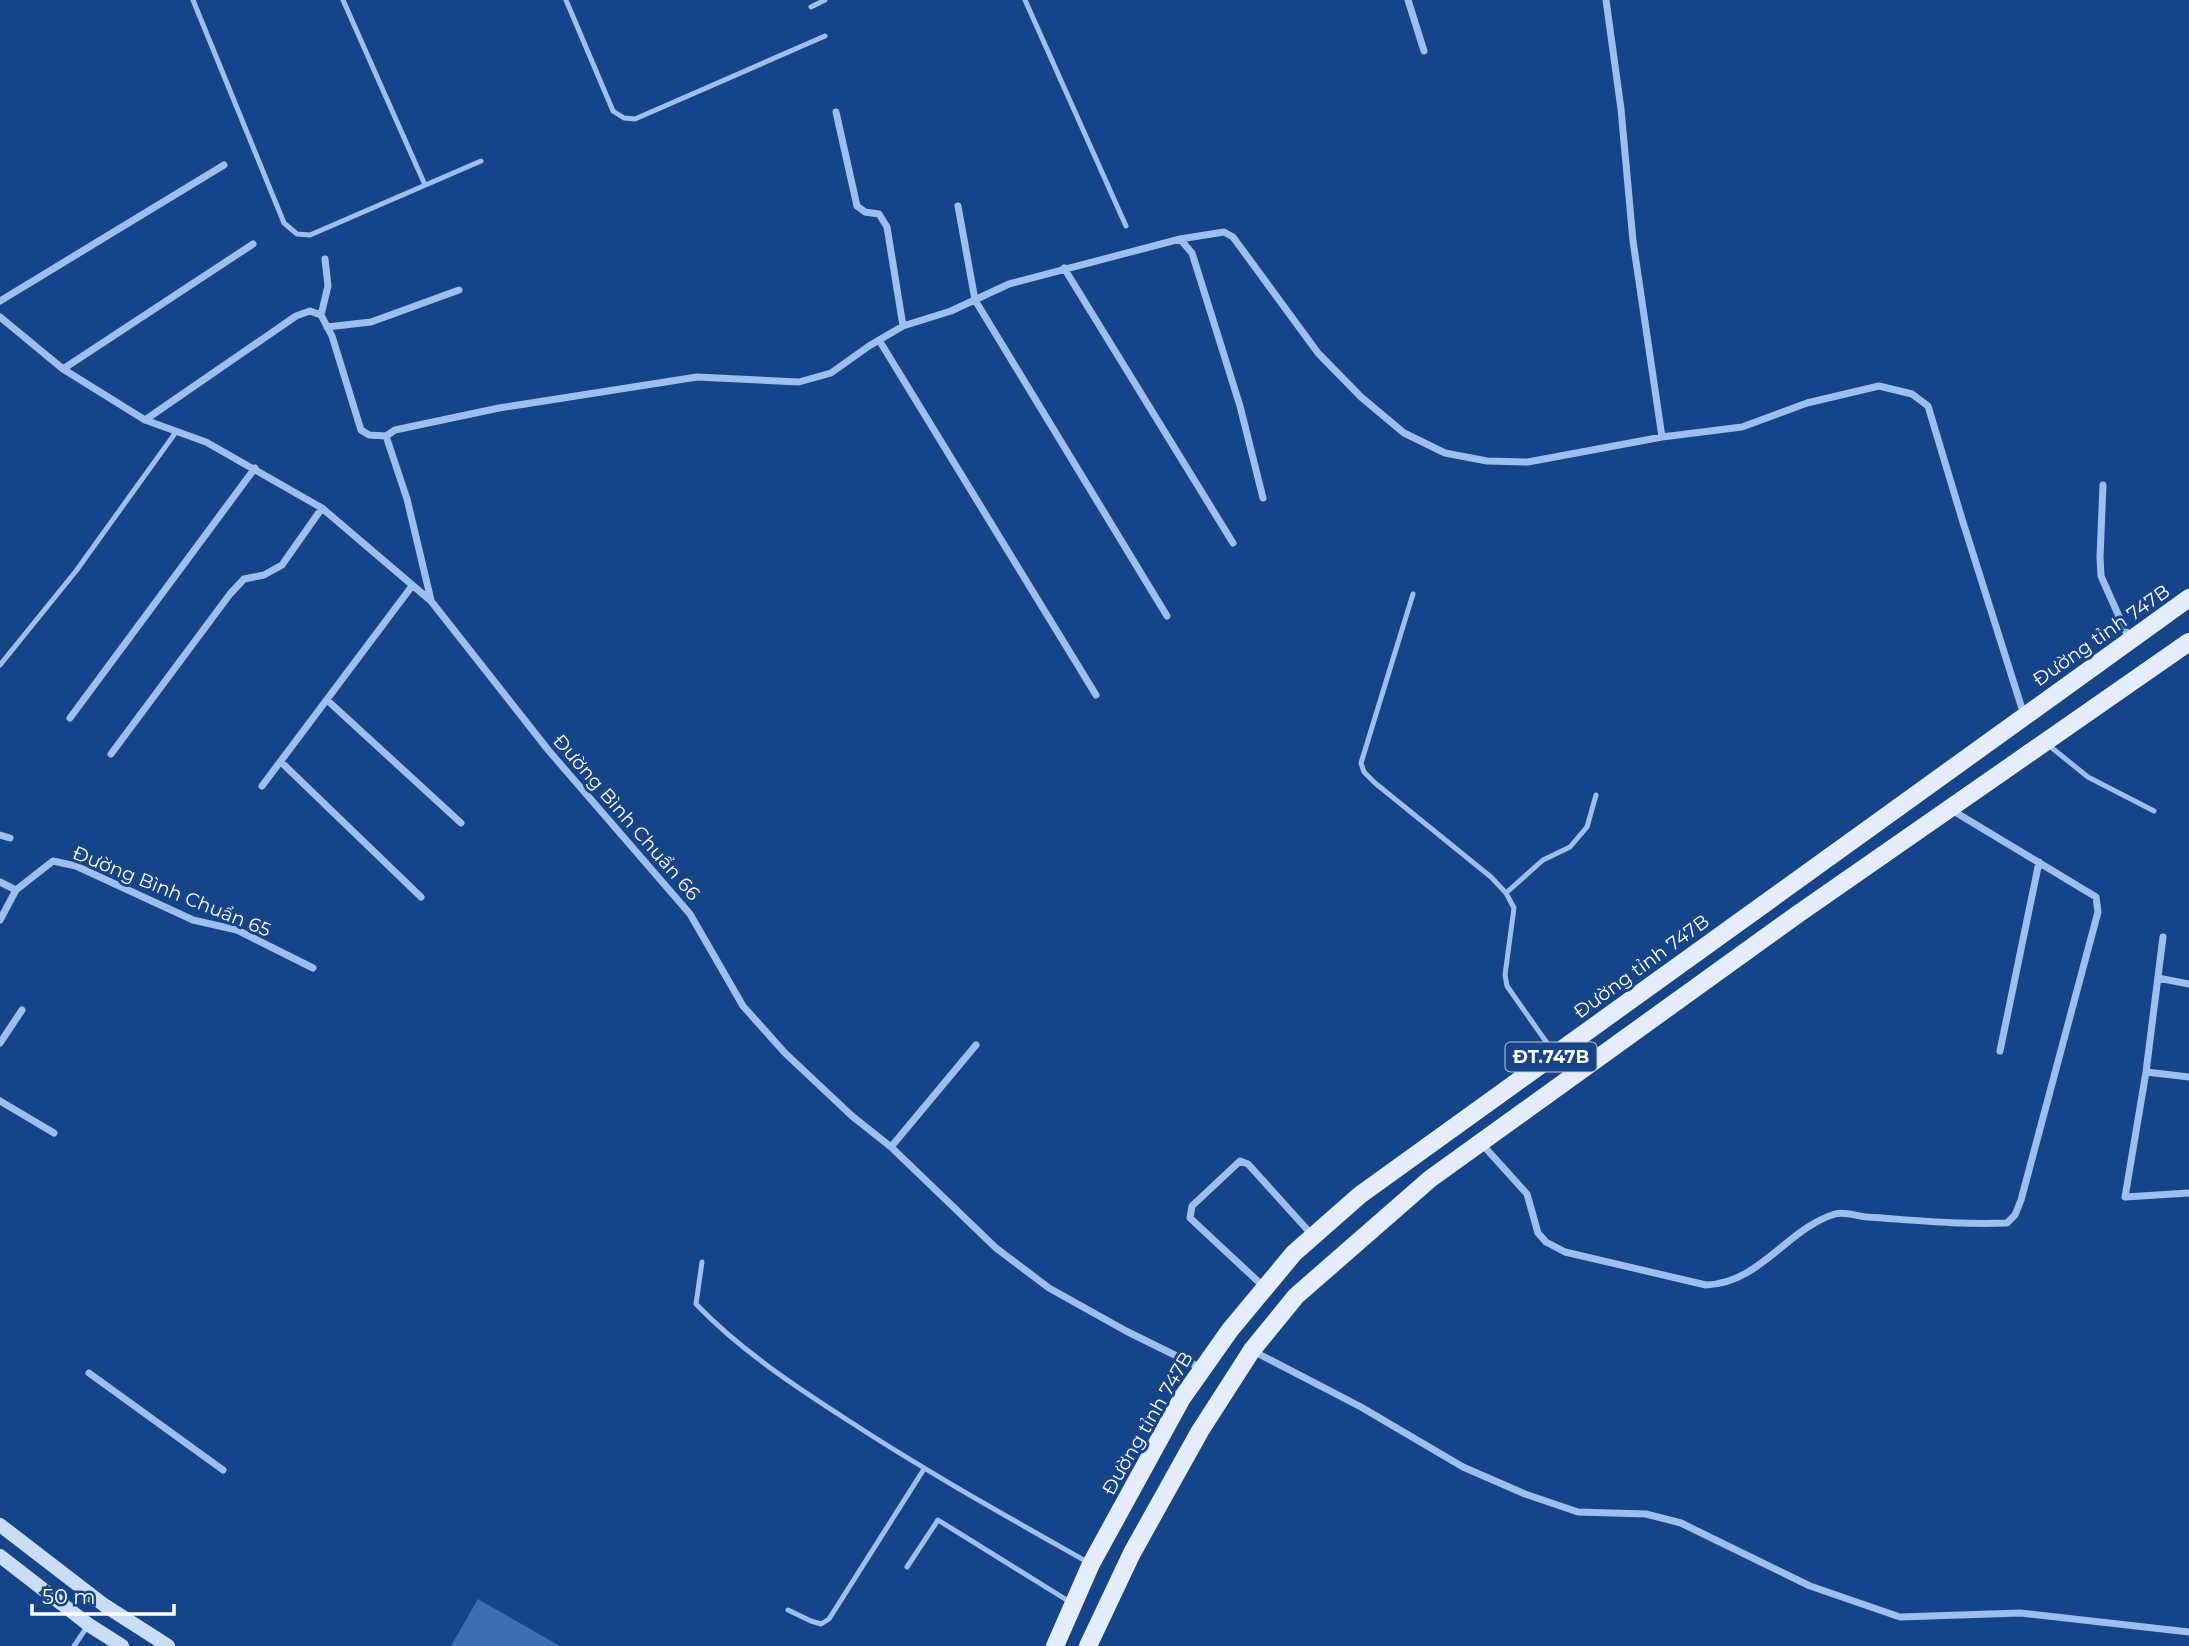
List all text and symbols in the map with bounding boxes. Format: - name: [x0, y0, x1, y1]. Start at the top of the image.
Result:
- street label: Đường tỉnh 747B: [2028, 580, 2174, 691]
- street label: Đường Bình Chuẩn 66: [548, 730, 705, 905]
- street label: Đường Bình Chuẩn 65: [69, 841, 274, 942]
- street label: Đường tỉnh 747B: [1569, 910, 1713, 1023]
- road number: ĐT.747B: [1506, 1042, 1596, 1072]
- street label: Đường tỉnh 747B: [1097, 1348, 1198, 1499]
- scale bar: [32, 1572, 173, 1616]
- text: 50 m: [42, 1584, 96, 1609]

